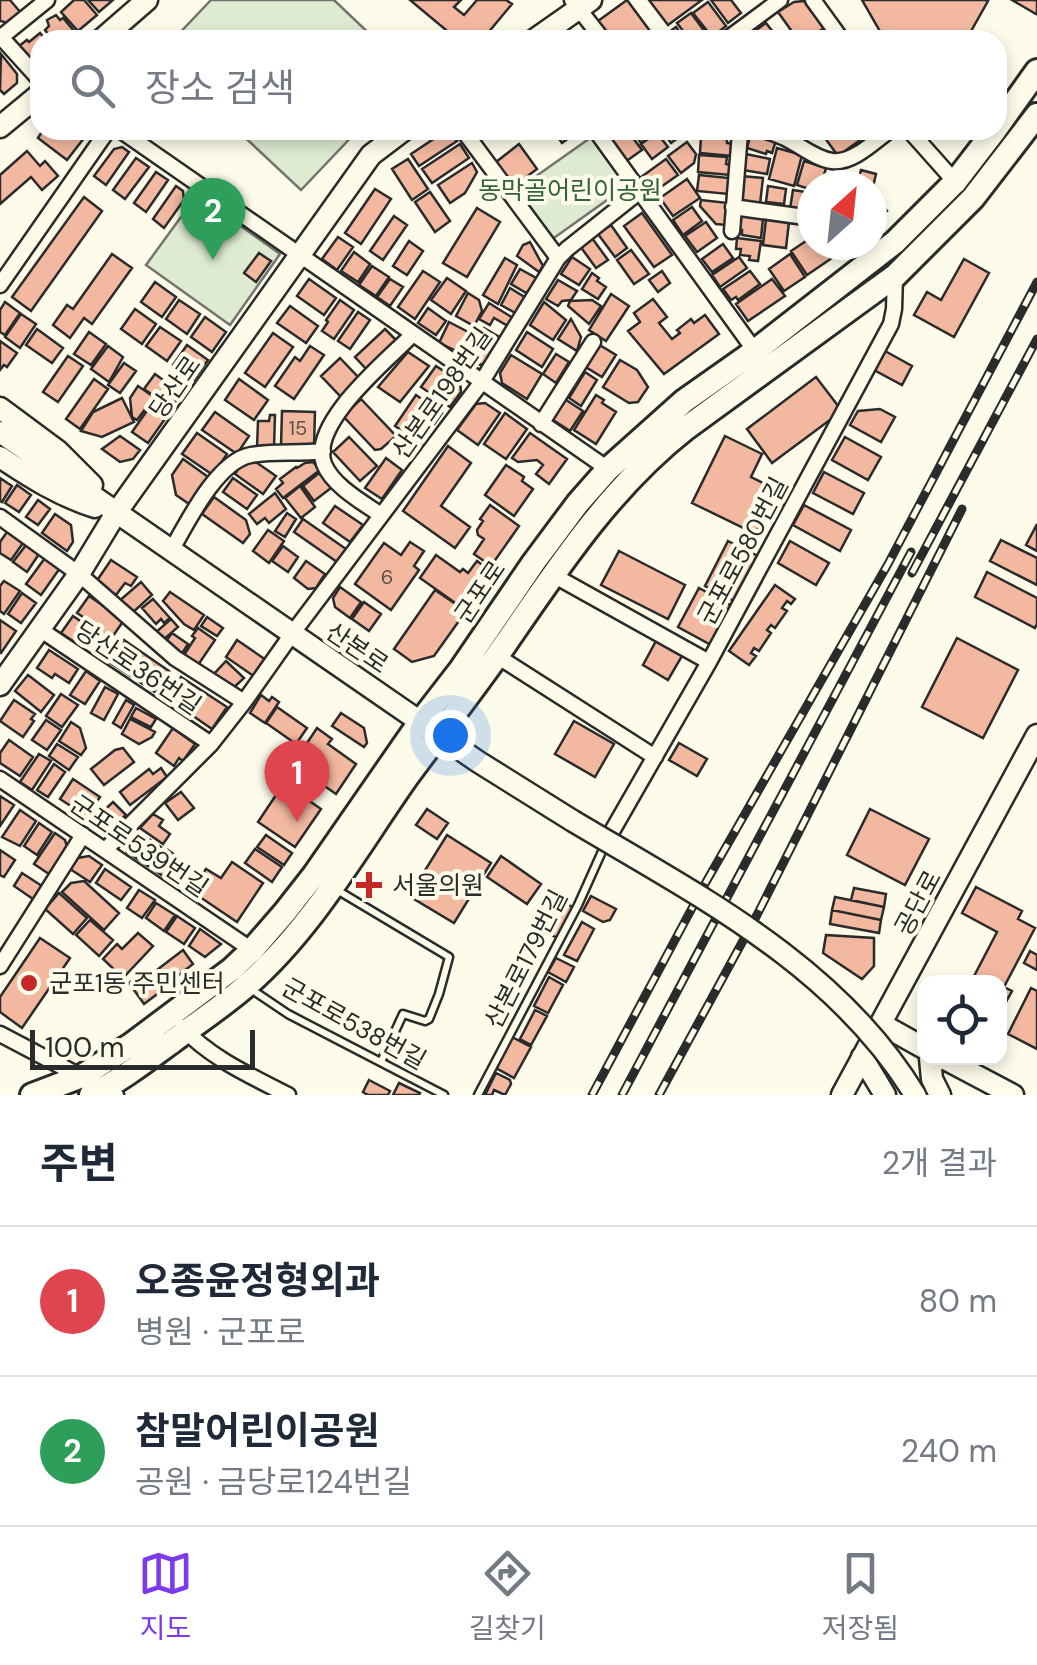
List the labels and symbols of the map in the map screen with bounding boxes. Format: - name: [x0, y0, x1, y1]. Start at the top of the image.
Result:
- north arrow: [797, 170, 887, 260]
- park label: 동막골어린이공원: [478, 174, 662, 207]
- pin: 2: [180, 178, 246, 260]
- street label: 산본로198번길: [385, 321, 499, 465]
- street label: 당산로: [142, 349, 208, 425]
- house number: 15: [289, 415, 307, 441]
- street label: 군포로580번길: [690, 471, 796, 631]
- street label: 군포로: [447, 554, 513, 630]
- house number: 6: [381, 564, 393, 590]
- street label: 당산로36번길: [68, 614, 208, 722]
- street label: 산본로: [319, 615, 395, 681]
- your location: [425, 710, 476, 761]
- pin: 1: [264, 740, 330, 822]
- street label: 군포로539번길: [63, 788, 215, 904]
- street label: 공단로: [887, 865, 949, 941]
- place label: 서울의원: [392, 869, 484, 902]
- marker: 서울의원: [356, 872, 382, 898]
- street label: 산본로179번길: [477, 884, 575, 1034]
- place label: 군포1동 주민센터: [49, 967, 224, 1000]
- street label: 군포로538번길: [276, 971, 432, 1077]
- marker: 군포1동 주민센터: [18, 972, 40, 994]
- scale bar: [30, 1025, 255, 1070]

